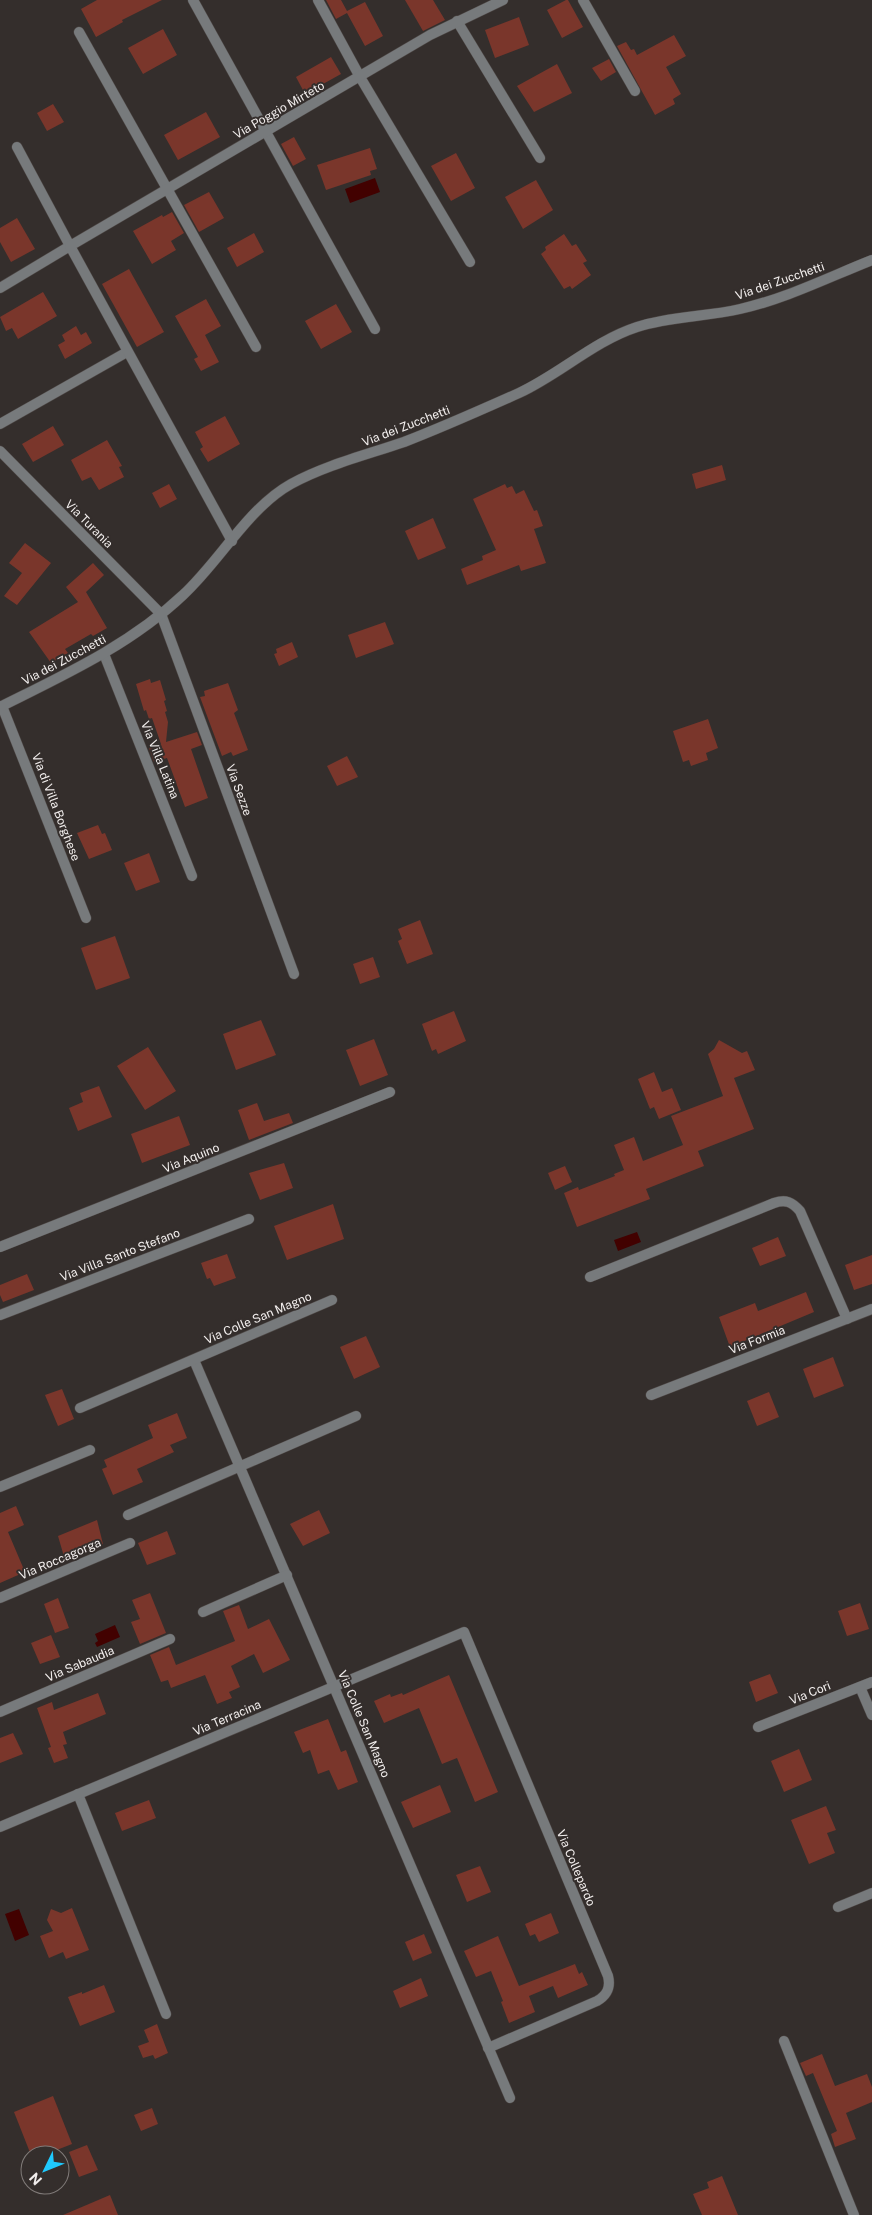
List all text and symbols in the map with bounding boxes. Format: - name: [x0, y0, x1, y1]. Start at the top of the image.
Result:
- street label: Via Poggio Mirteto: [231, 78, 327, 142]
- street label: Via dei Zucchetti: [734, 259, 826, 303]
- street label: Via dei Zucchetti: [360, 403, 452, 449]
- street label: Via Turania: [62, 497, 116, 551]
- street label: Via dei Zucchetti: [20, 632, 108, 688]
- street label: Via Villa Latina: [138, 719, 182, 801]
- street label: Via di Villa Borghese: [29, 751, 83, 863]
- street label: Via Sezze: [223, 762, 255, 818]
- street label: Via Aquino: [161, 1140, 222, 1176]
- street label: Via Villa Santo Stefano: [58, 1226, 182, 1284]
- street label: Via Colle San Magno: [202, 1289, 314, 1347]
- street label: Via Formia: [727, 1323, 787, 1357]
- street label: Via Roccagorga: [17, 1535, 103, 1583]
- street label: Via Sabaudia: [44, 1643, 116, 1685]
- street label: Via Colle San Magno: [335, 1668, 393, 1780]
- street label: Via Cori: [787, 1678, 833, 1708]
- street label: Via Terracina: [191, 1697, 263, 1739]
- street label: Via Collepardo: [554, 1828, 598, 1908]
- north arrow: [20, 2145, 70, 2195]
- text: N: [26, 2169, 45, 2188]

